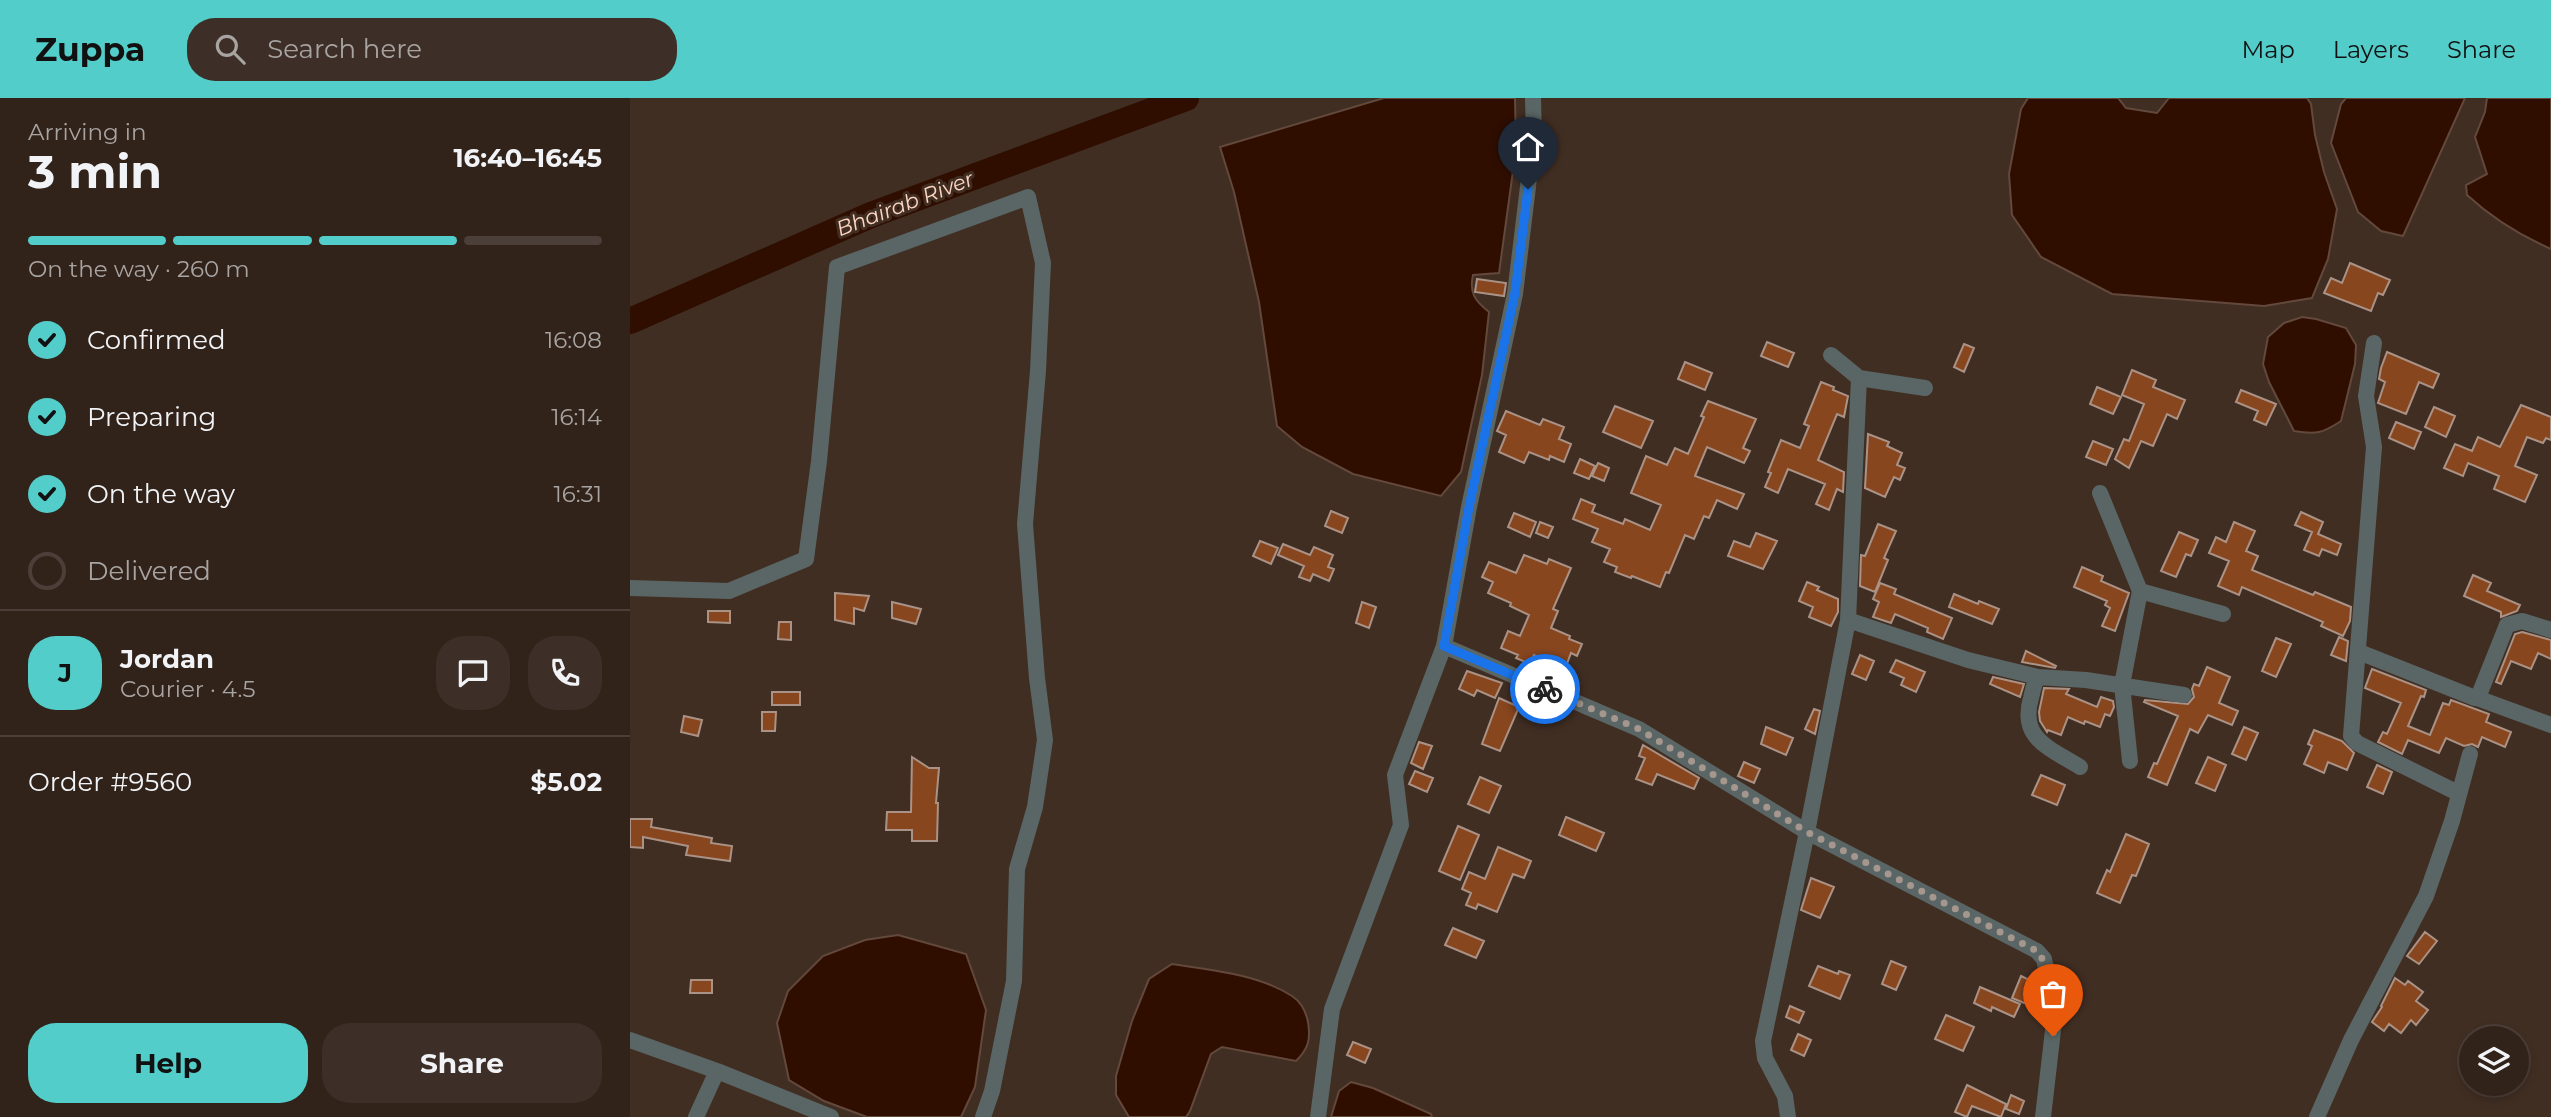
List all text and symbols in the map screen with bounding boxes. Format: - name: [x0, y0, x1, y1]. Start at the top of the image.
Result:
- search box: [187, 18, 677, 81]
- text: Zuppa: [35, 29, 145, 69]
- icon: search: [211, 30, 249, 68]
- text: Search here: [267, 33, 422, 65]
- text: Map: [2241, 35, 2295, 64]
- text: Layers: [2333, 35, 2409, 64]
- text: Share: [2447, 35, 2516, 64]
- pin: [1498, 117, 1558, 189]
- text: Arriving in: [28, 118, 147, 146]
- icon: home: [1509, 128, 1547, 166]
- text: 16:40–16:45: [453, 142, 602, 174]
- text: 3 min: [28, 143, 162, 200]
- water label: Bhairab River: [833, 166, 978, 241]
- text: On the way · 260 m: [28, 255, 250, 283]
- icon: check: [28, 321, 66, 359]
- text: Confirmed: [87, 324, 226, 356]
- text: 16:08: [545, 326, 602, 354]
- icon: check: [28, 398, 66, 436]
- text: Preparing: [87, 401, 216, 433]
- text: 16:14: [551, 403, 602, 431]
- icon: check: [28, 475, 66, 513]
- text: On the way: [87, 478, 235, 510]
- text: 16:31: [554, 480, 602, 508]
- text: Delivered: [87, 555, 211, 587]
- button: chat: [436, 636, 510, 710]
- button: phone: [528, 636, 602, 710]
- text: Jordan: [120, 643, 214, 675]
- courier: [1510, 654, 1580, 724]
- text: J: [58, 657, 72, 689]
- icon: bike: [1526, 670, 1564, 708]
- text: Courier · 4.5: [120, 675, 255, 703]
- text: Order #9560: [28, 766, 192, 798]
- text: $5.02: [531, 766, 602, 798]
- pin: [2023, 964, 2083, 1036]
- icon: bag: [2034, 975, 2072, 1013]
- button: Help: [28, 1023, 308, 1103]
- button: Share: [322, 1023, 602, 1103]
- map controls: [2459, 1026, 2529, 1096]
- button: layers: [2459, 1026, 2529, 1096]

